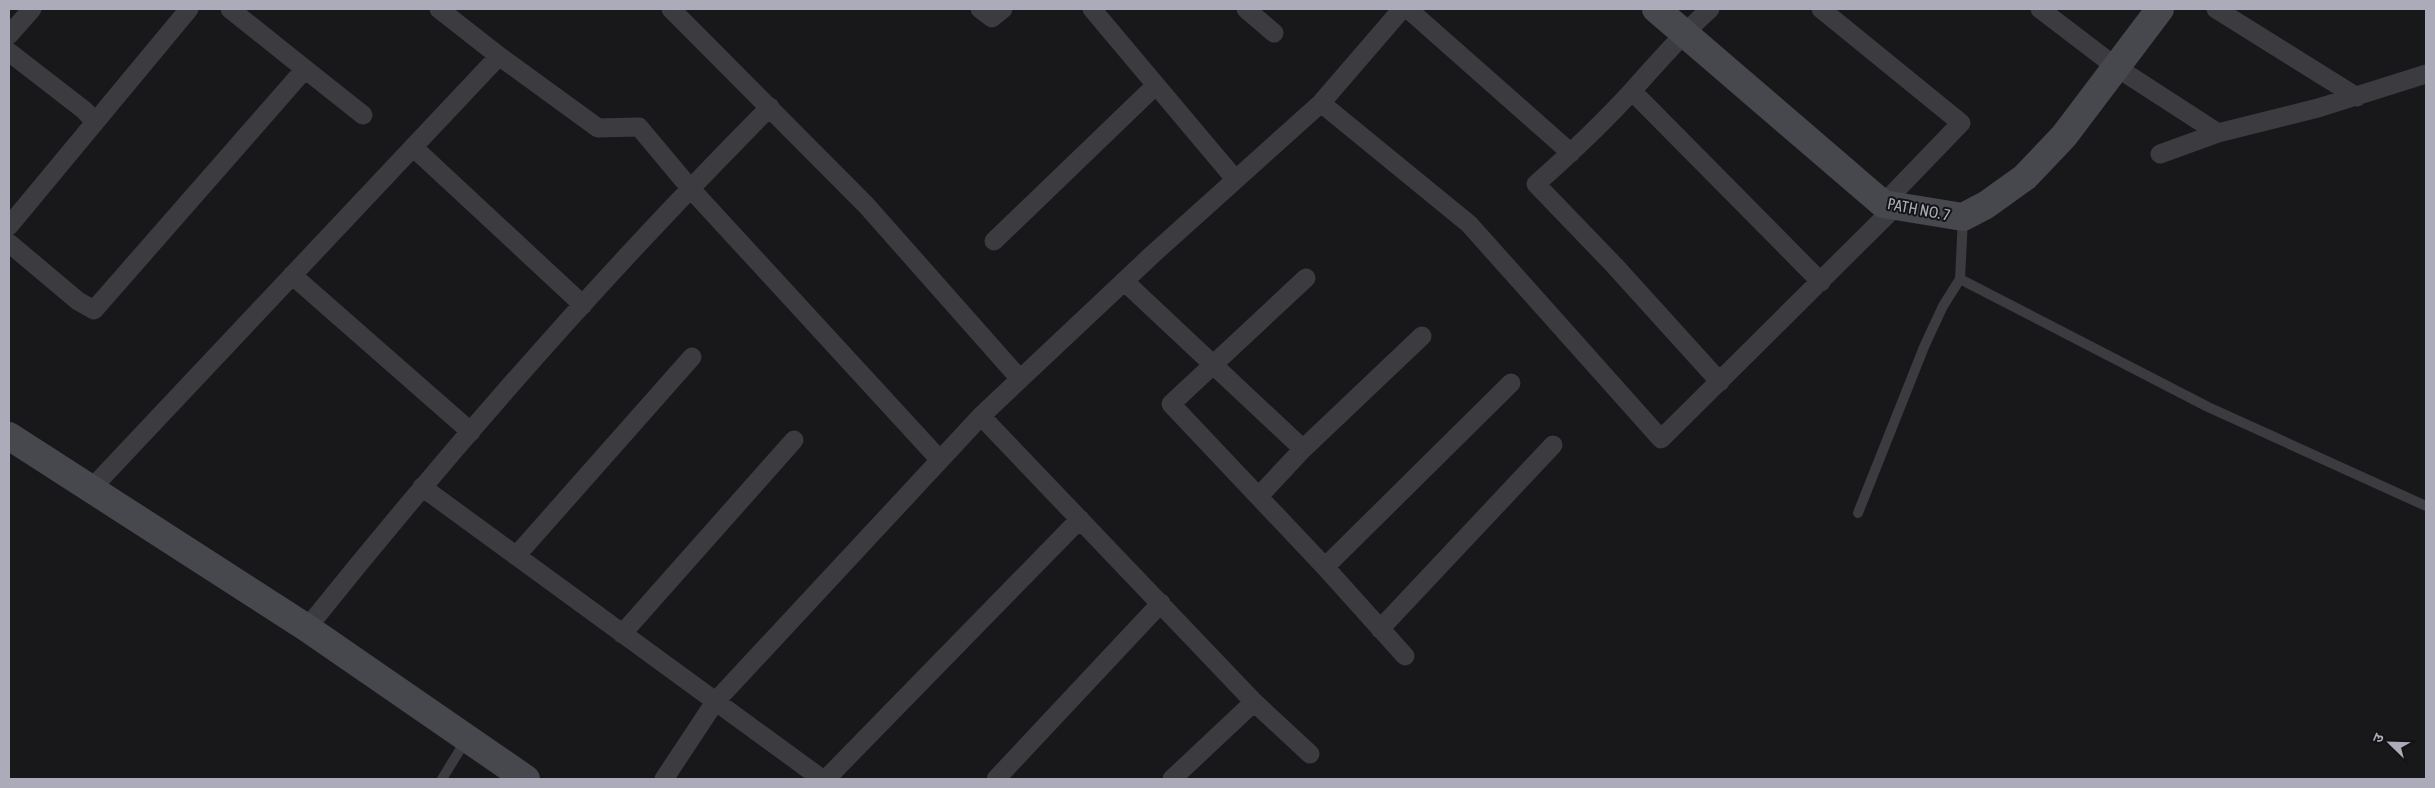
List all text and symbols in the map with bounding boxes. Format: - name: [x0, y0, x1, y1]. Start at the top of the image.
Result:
- street label: PATH NO. 7: [1886, 194, 1952, 224]
- north arrow: [2365, 718, 2415, 768]
- text: उ: [2369, 730, 2387, 745]

